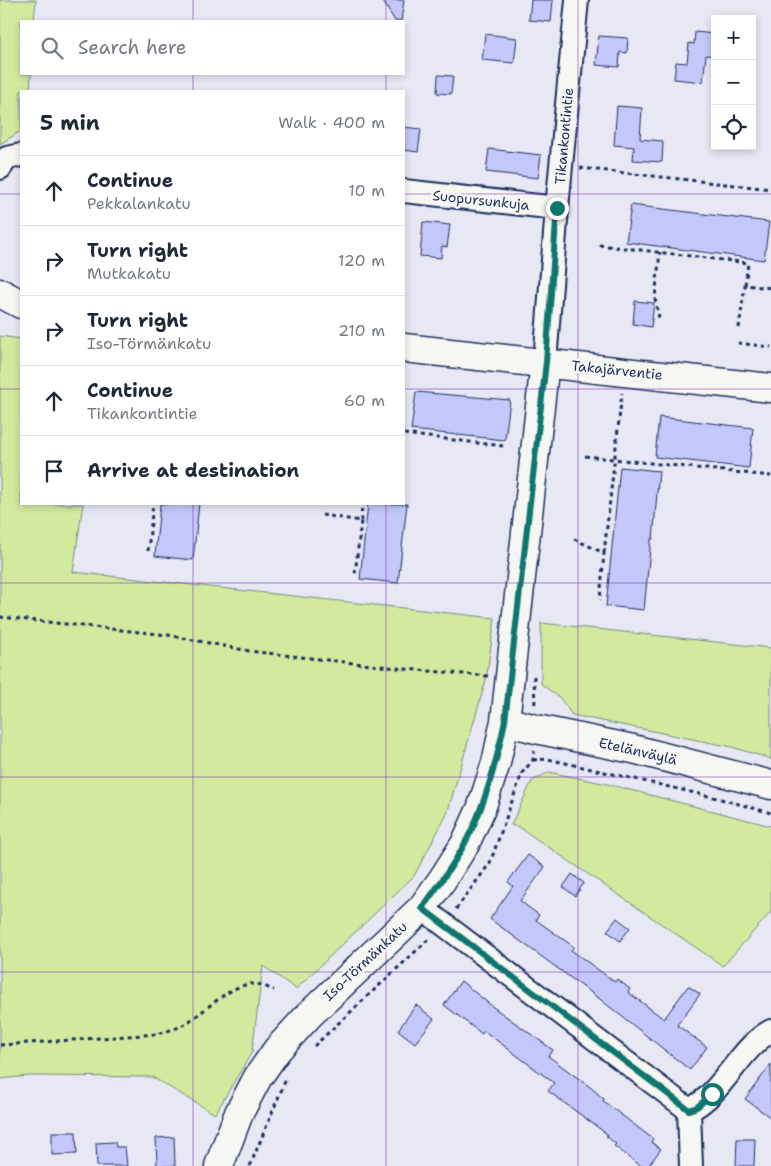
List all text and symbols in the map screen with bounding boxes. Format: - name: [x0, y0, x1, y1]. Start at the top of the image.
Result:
- map controls: [711, 15, 756, 150]
- button: +: [711, 15, 756, 60]
- search box: [20, 20, 405, 75]
- icon: search: [38, 34, 66, 62]
- text: Search here: [78, 35, 187, 60]
- button: −: [711, 60, 756, 105]
- street label: Tikankontintie: [551, 87, 577, 185]
- button: locate: [711, 105, 756, 150]
- text: 5 min: [40, 109, 100, 137]
- text: Walk · 400 m: [278, 112, 385, 133]
- text: Continue: [87, 168, 173, 193]
- icon: ahead: [40, 177, 68, 205]
- text: 10 m: [348, 180, 385, 201]
- street label: Suopursunkuja: [432, 186, 531, 214]
- text: Pekkalankatu: [87, 193, 191, 214]
- route end: [546, 197, 569, 220]
- text: Turn right: [87, 238, 188, 263]
- icon: right: [40, 247, 68, 275]
- text: 120 m: [338, 250, 385, 271]
- text: Mutkakatu: [87, 263, 171, 284]
- text: Turn right: [87, 308, 188, 333]
- icon: right: [40, 317, 68, 345]
- text: 210 m: [338, 320, 385, 341]
- text: Iso-Törmänkatu: [87, 333, 211, 354]
- street label: Takajärventie: [571, 356, 664, 384]
- text: Continue: [87, 378, 173, 403]
- icon: ahead: [40, 387, 68, 415]
- text: 60 m: [344, 390, 385, 411]
- text: Tikankontintie: [87, 403, 198, 424]
- icon: arrive: [40, 457, 68, 485]
- text: Arrive at destination: [87, 458, 299, 483]
- street label: Etelänväylä: [597, 733, 679, 769]
- street label: Iso-Törmänkatu: [319, 917, 411, 1005]
- route start: [701, 1083, 724, 1106]

